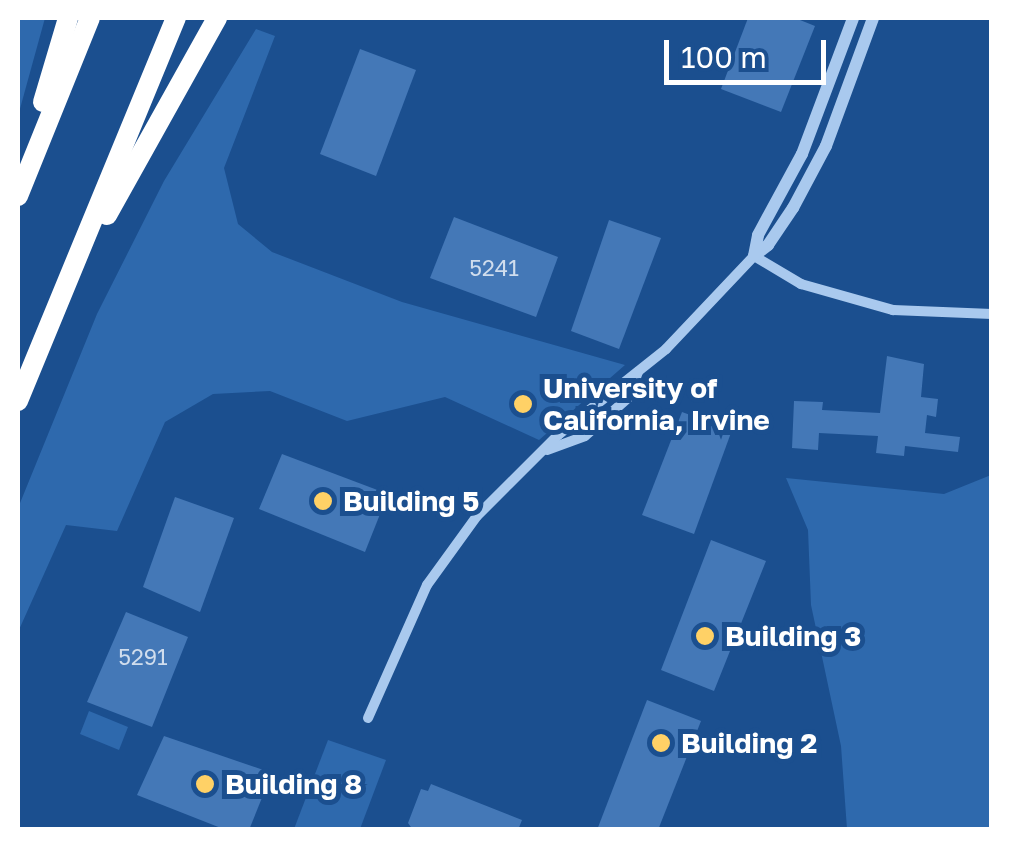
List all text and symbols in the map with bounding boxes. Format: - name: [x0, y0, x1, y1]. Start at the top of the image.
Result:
- scale bar: [669, 20, 832, 82]
- text: 100 m: [681, 39, 767, 75]
- house number: 5241: [469, 255, 519, 281]
- place label: University of California, Irvine: [543, 371, 770, 437]
- marker: University of California, Irvine: [512, 393, 534, 415]
- place label: Building 5: [343, 484, 479, 518]
- marker: Building 5: [312, 490, 334, 512]
- place label: Building 3: [725, 619, 861, 653]
- marker: Building 3: [694, 625, 716, 647]
- house number: 5291: [118, 644, 168, 670]
- place label: Building 2: [681, 726, 817, 760]
- marker: Building 2: [650, 732, 672, 754]
- place label: Building 8: [225, 767, 362, 801]
- marker: Building 8: [194, 773, 216, 795]

